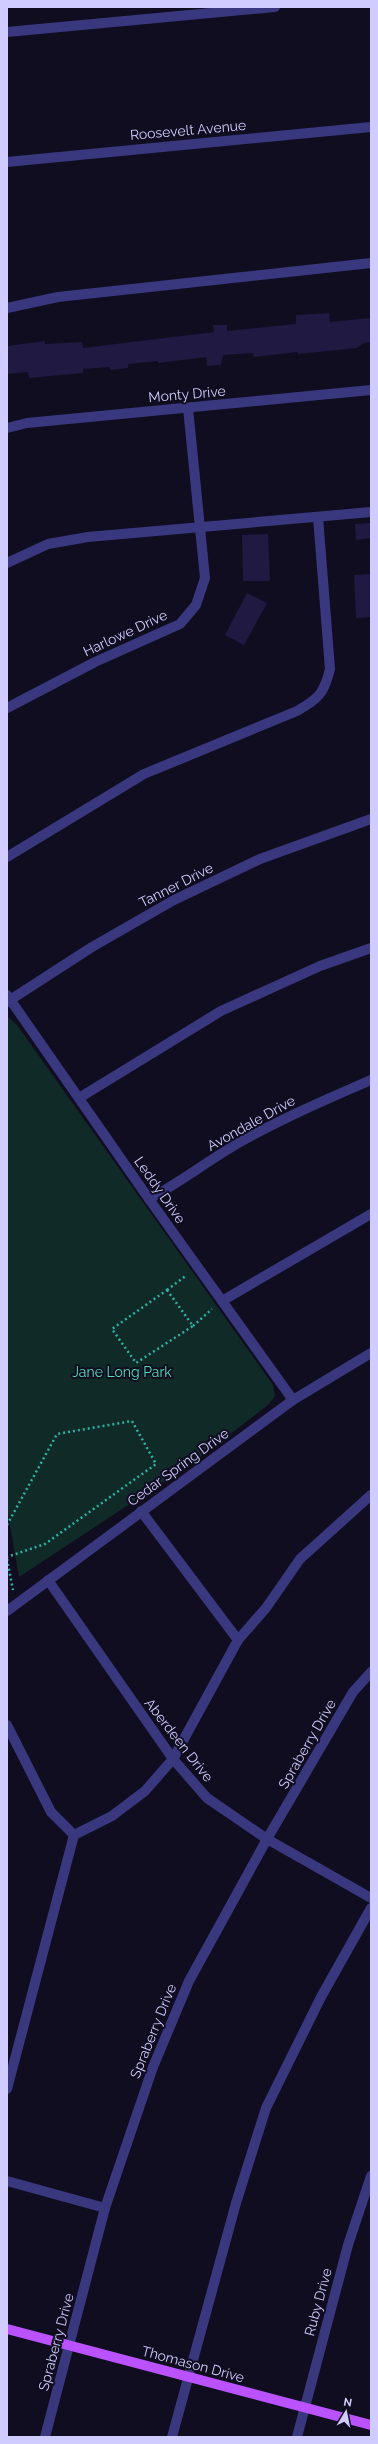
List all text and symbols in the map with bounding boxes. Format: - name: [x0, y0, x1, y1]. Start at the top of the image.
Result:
- street label: Roosevelt Avenue: [129, 117, 247, 143]
- street label: Monty Drive: [148, 383, 226, 405]
- street label: Harlowe Drive: [80, 607, 170, 659]
- street label: Tanner Drive: [136, 860, 216, 910]
- street label: Avondale Drive: [204, 1092, 298, 1154]
- street label: Leddy Drive: [131, 1154, 189, 1226]
- park label: Jane Long Park: [72, 1364, 172, 1380]
- street label: Cedar Spring Drive: [124, 1425, 232, 1509]
- street label: Aberdeen Drive: [142, 1695, 216, 1785]
- street label: Spraberry Drive: [275, 1696, 339, 1792]
- street label: Spraberry Drive: [127, 1981, 179, 2081]
- street label: Ruby Drive: [301, 2266, 335, 2338]
- street label: Spraberry Drive: [35, 2291, 77, 2393]
- street label: Thomason Drive: [140, 2343, 246, 2385]
- north arrow: [326, 2392, 366, 2432]
- text: N: [342, 2396, 353, 2410]

